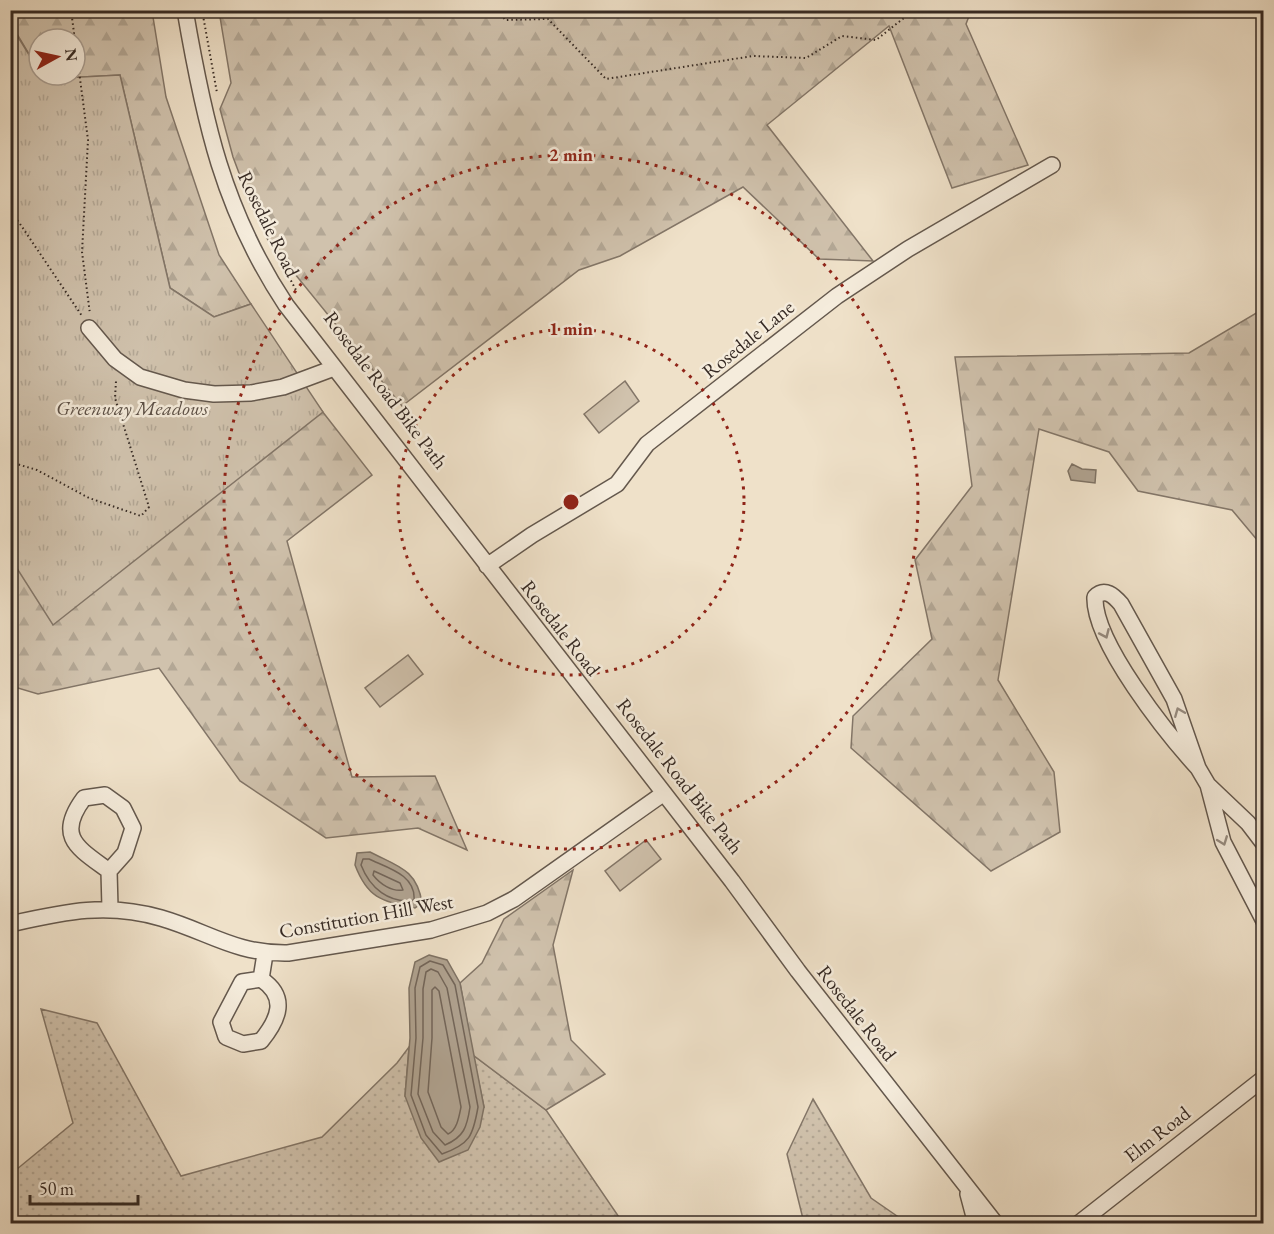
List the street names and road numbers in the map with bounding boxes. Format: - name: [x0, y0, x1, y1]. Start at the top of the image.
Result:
- street label: Rosedale Road: [232, 167, 306, 282]
- street label: Rosedale Lane: [697, 294, 799, 384]
- street label: Rosedale Road Bike Path: [318, 306, 454, 474]
- street label: Rosedale Road: [515, 575, 607, 682]
- street label: Rosedale Road Bike Path: [611, 693, 749, 859]
- street label: Constitution Hill West: [277, 888, 456, 944]
- street label: Rosedale Road: [811, 960, 903, 1067]
- street label: Elm Road: [1118, 1099, 1196, 1168]

